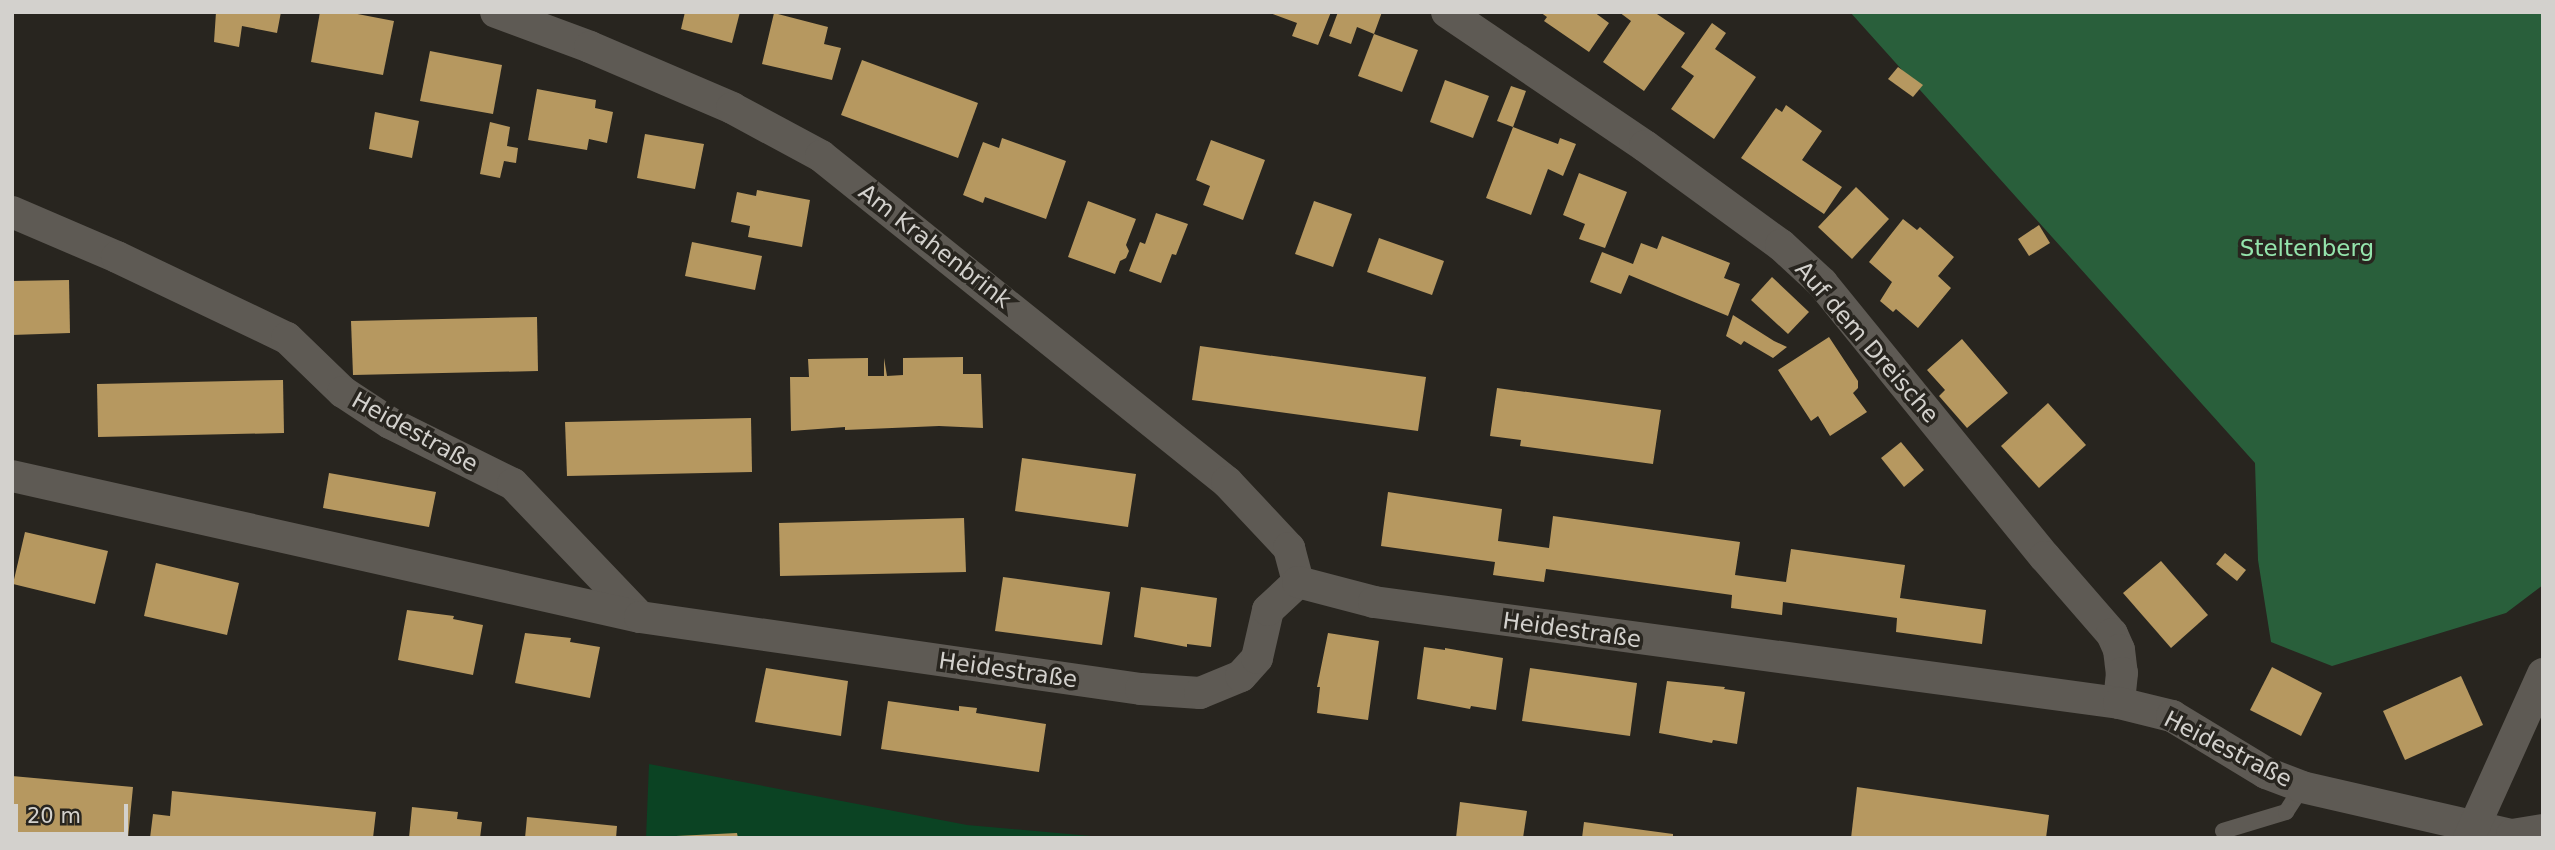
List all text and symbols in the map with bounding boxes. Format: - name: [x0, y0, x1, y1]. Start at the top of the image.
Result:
- street label: Am Krahenbrink: [853, 178, 1017, 314]
- park label: Steltenberg: [2240, 234, 2374, 262]
- street label: Auf dem Dreische: [1789, 256, 1945, 428]
- street label: Heidestraße: [347, 386, 483, 478]
- street label: Heidestraße: [1501, 607, 1643, 653]
- street label: Heidestraße: [937, 647, 1079, 693]
- street label: Heidestraße: [2159, 705, 2297, 793]
- scale bar: [18, 790, 131, 834]
- text: 20 m: [27, 804, 81, 828]

